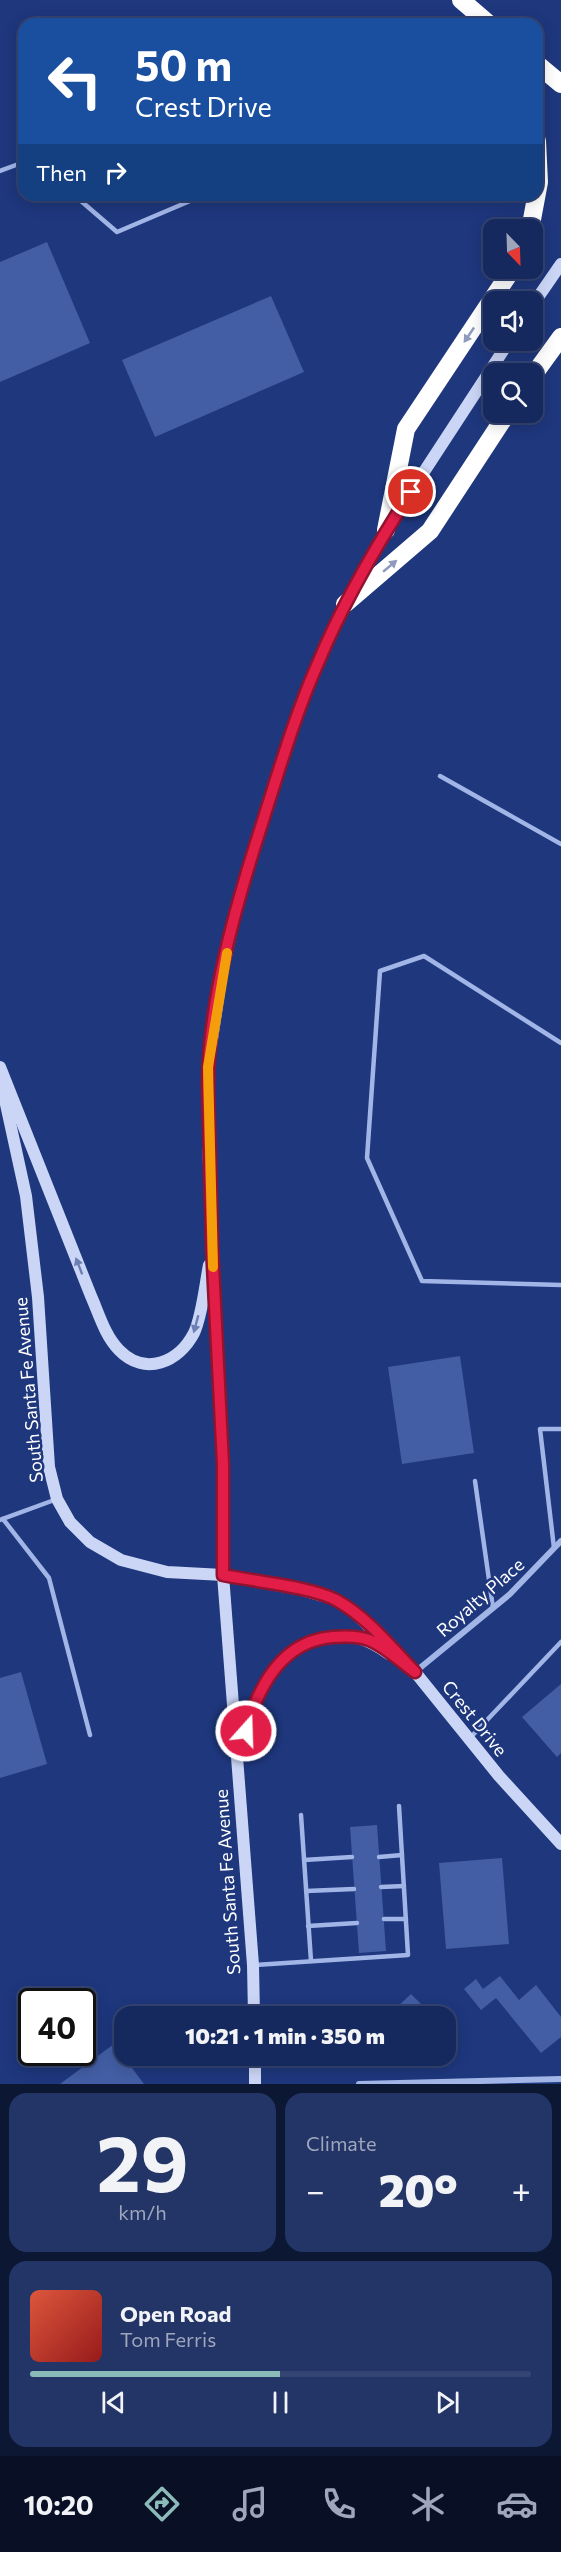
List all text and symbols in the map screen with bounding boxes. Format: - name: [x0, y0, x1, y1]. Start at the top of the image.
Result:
- text: 50 m: [135, 38, 232, 90]
- icon: left: [36, 42, 114, 120]
- text: Crest Drive: [135, 90, 272, 123]
- icon: right: [99, 156, 132, 189]
- text: Then: [36, 159, 87, 186]
- north arrow: [483, 219, 543, 279]
- map controls: [483, 219, 543, 423]
- button: sound: [483, 291, 543, 351]
- one-way arrow: [464, 327, 475, 343]
- button: search: [483, 363, 543, 423]
- pin: [385, 466, 436, 517]
- icon: arrive: [394, 475, 427, 508]
- one-way arrow: [382, 559, 398, 572]
- one-way arrow: [74, 1256, 84, 1274]
- street label: South Santa Fe Avenue: [9, 1296, 47, 1484]
- one-way arrow: [191, 1315, 200, 1333]
- street label: Royalty Place: [432, 1553, 528, 1641]
- street label: Crest Drive: [438, 1676, 512, 1760]
- position arrow: [214, 1699, 278, 1763]
- street label: South Santa Fe Avenue: [210, 1788, 244, 1976]
- speed limit sign: 40: [18, 1988, 96, 2066]
- text: 10:21 · 1 min · 350 m: [185, 2022, 385, 2049]
- text: 29: [96, 2113, 189, 2208]
- text: Climate: [306, 2131, 376, 2155]
- text: 20°: [379, 2161, 458, 2216]
- text: −: [306, 2169, 325, 2210]
- text: +: [512, 2169, 531, 2210]
- text: km/h: [118, 2200, 167, 2224]
- text: Open Road: [120, 2300, 231, 2327]
- text: Tom Ferris: [120, 2327, 216, 2351]
- icon: previous: [97, 2386, 130, 2419]
- icon: pause: [264, 2386, 297, 2419]
- icon: next: [431, 2386, 464, 2419]
- icon: directions: [141, 2483, 183, 2525]
- icon: music: [229, 2483, 271, 2525]
- icon: phone: [318, 2483, 360, 2525]
- icon: climate: [407, 2483, 449, 2525]
- icon: car: [496, 2483, 538, 2525]
- text: 10:20: [23, 2488, 94, 2521]

